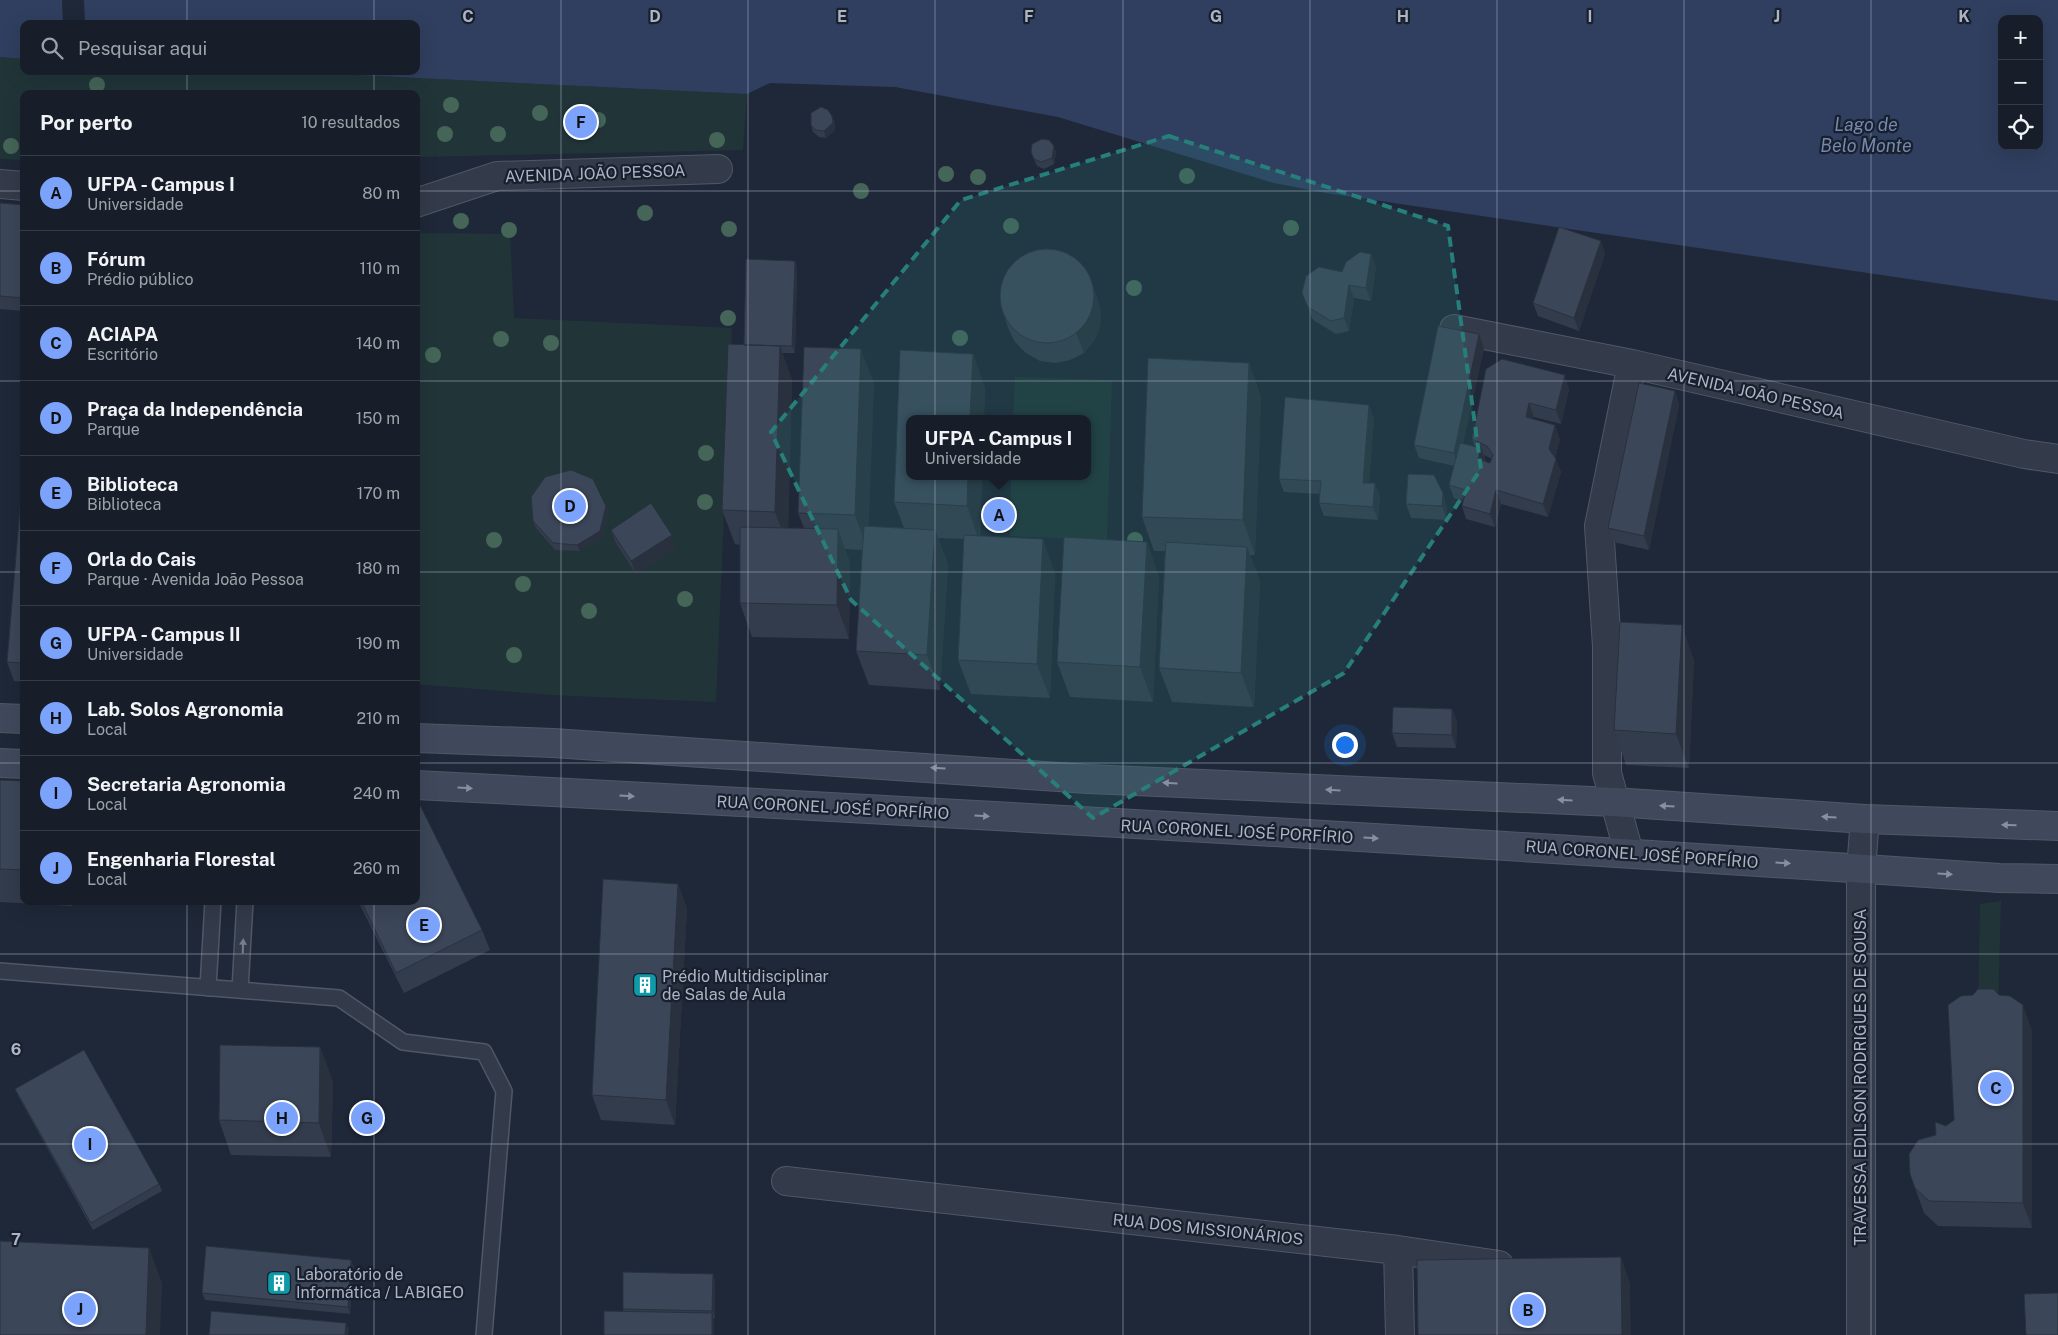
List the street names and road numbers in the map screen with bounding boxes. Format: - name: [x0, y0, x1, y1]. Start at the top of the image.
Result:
- street label: AVENIDA JOÃO PESSOA: [504, 160, 686, 186]
- street label: AVENIDA JOÃO PESSOA: [1666, 363, 1846, 423]
- street label: RUA CORONEL JOSÉ PORFÍRIO: [716, 791, 950, 823]
- street label: RUA CORONEL JOSÉ PORFÍRIO: [1120, 815, 1354, 847]
- street label: RUA CORONEL JOSÉ PORFÍRIO: [1525, 836, 1759, 872]
- street label: TRAVESSA EDILSON RODRIGUES DE SOUSA: [1851, 909, 1870, 1245]
- street label: RUA DOS MISSIONÁRIOS: [1112, 1209, 1304, 1249]

